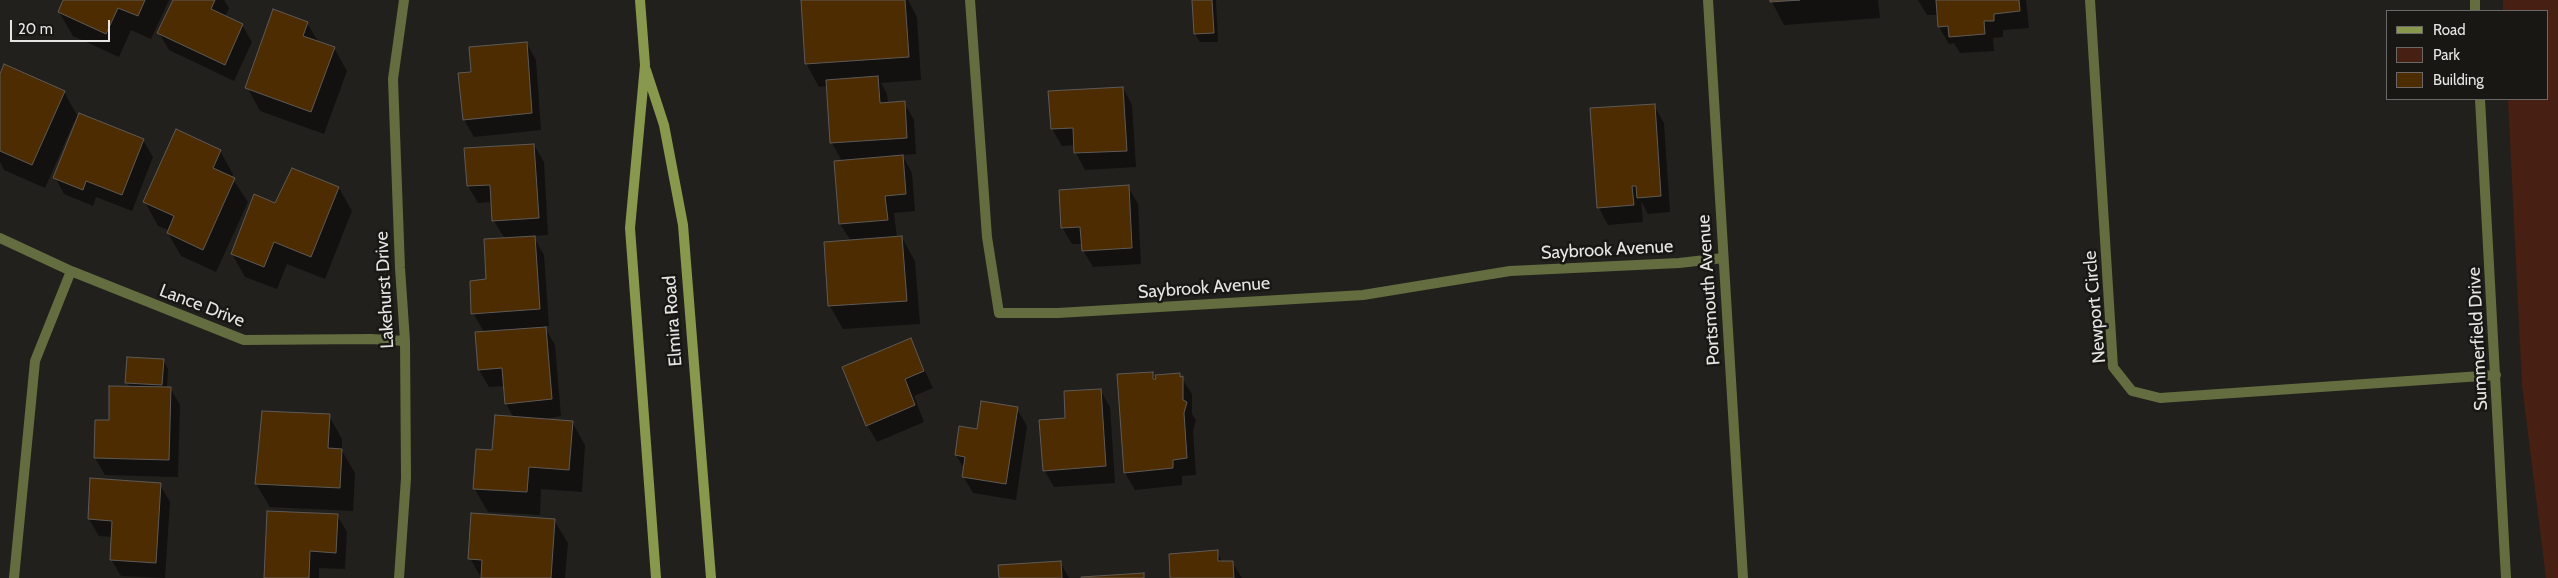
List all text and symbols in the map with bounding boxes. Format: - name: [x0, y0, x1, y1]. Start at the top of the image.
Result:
- scale bar: [12, 10, 112, 42]
- legend: [2386, 10, 2548, 100]
- text: 20 m: [18, 20, 53, 38]
- text: Road: [2433, 21, 2466, 39]
- text: Park: [2433, 46, 2460, 64]
- text: Building: [2433, 71, 2484, 89]
- street label: Portsmouth Avenue: [1693, 214, 1725, 366]
- street label: Lakehurst Drive: [371, 231, 399, 349]
- street label: Saybrook Avenue: [1540, 236, 1674, 264]
- street label: Newport Circle: [2079, 250, 2111, 364]
- street label: Summerfield Drive: [2463, 267, 2493, 411]
- street label: Saybrook Avenue: [1137, 273, 1271, 303]
- street label: Elmira Road: [659, 275, 687, 367]
- street label: Lance Drive: [156, 280, 248, 332]

